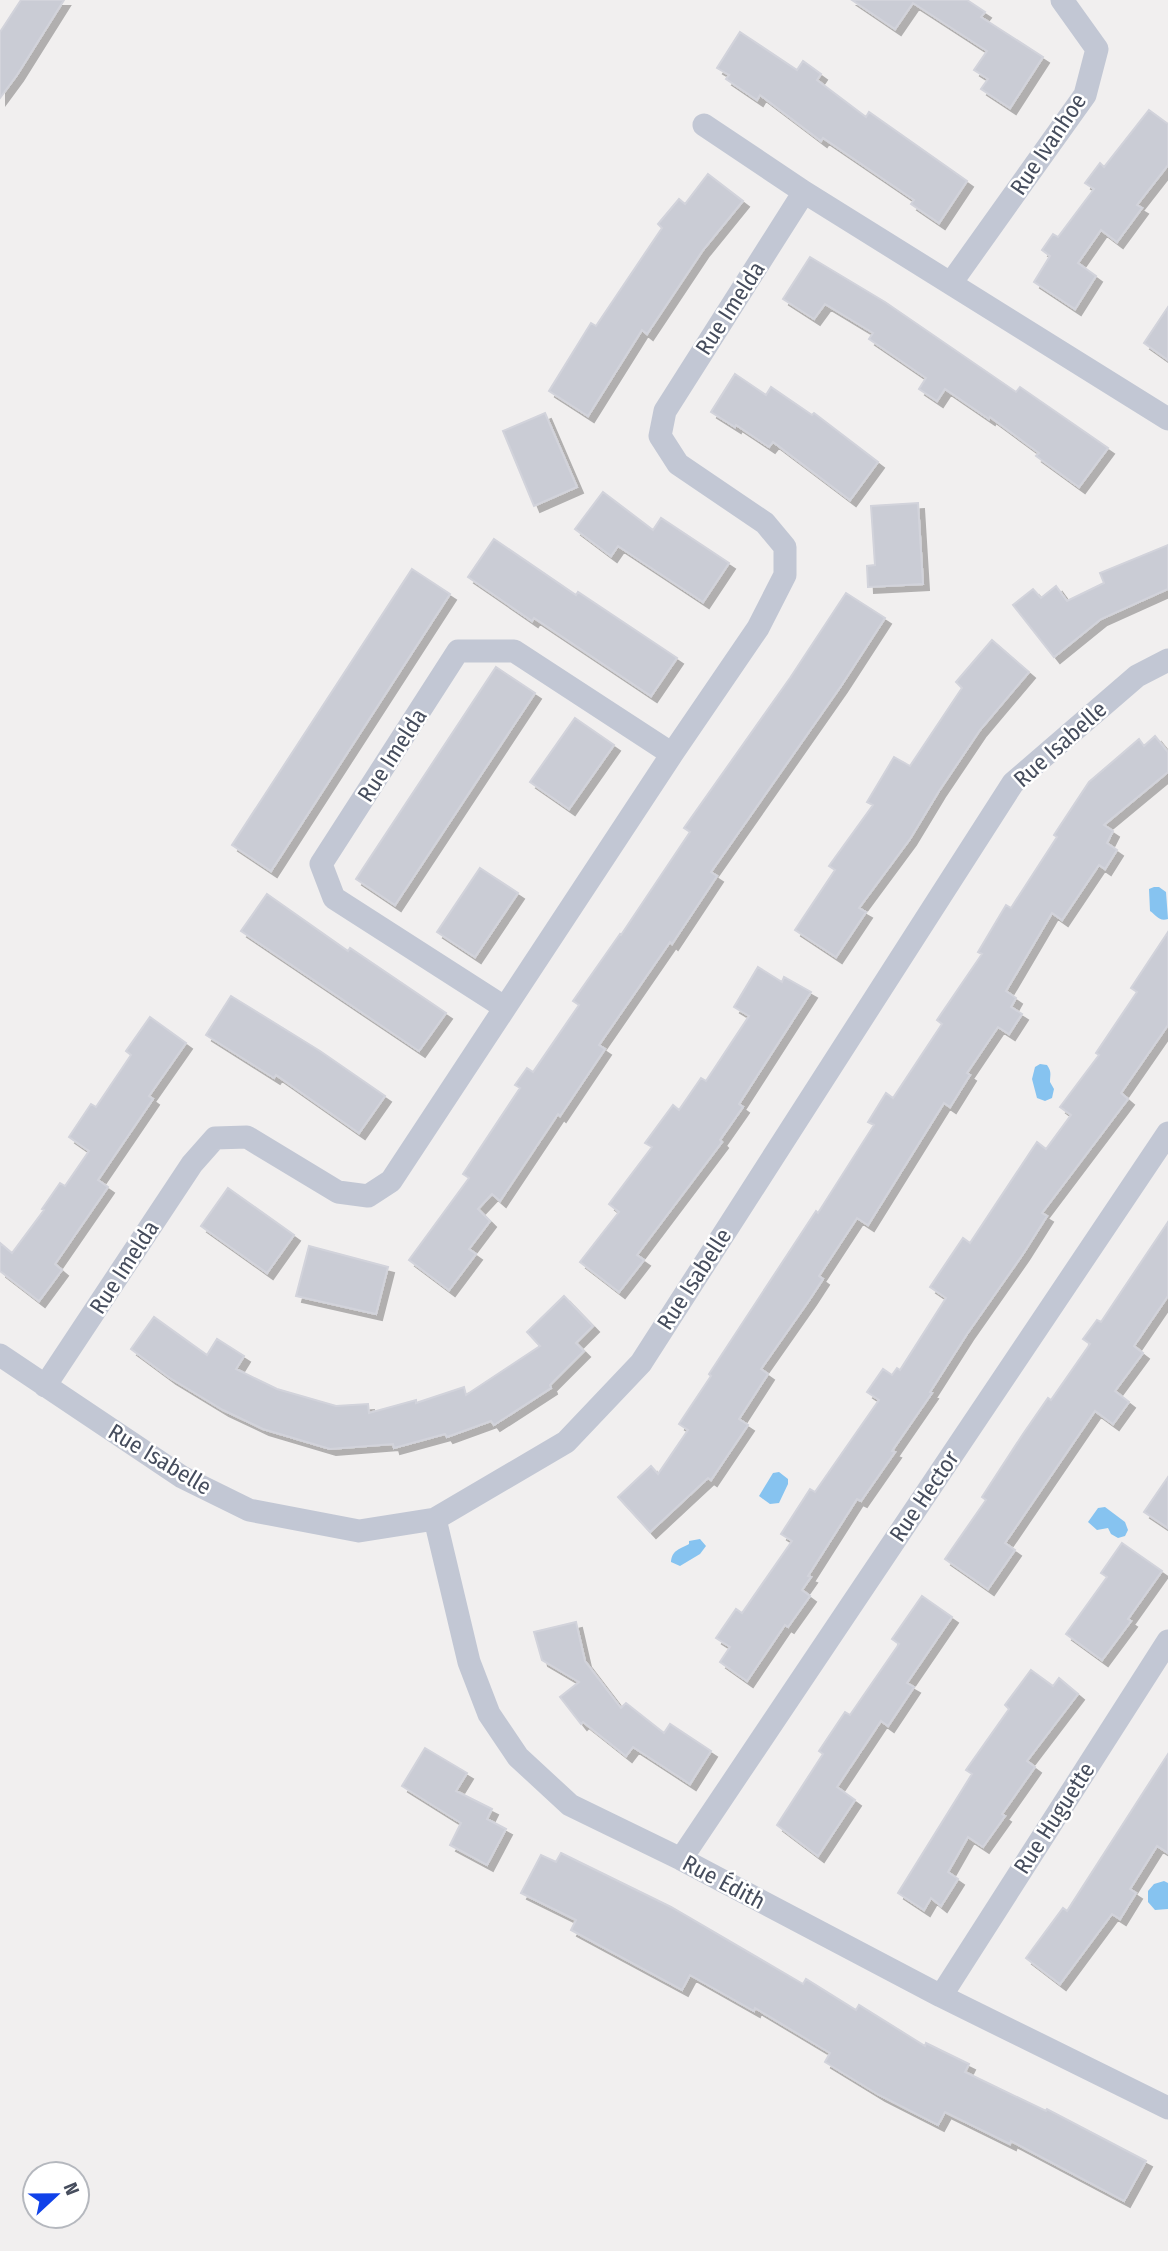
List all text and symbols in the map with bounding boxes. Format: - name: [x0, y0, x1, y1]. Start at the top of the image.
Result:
- street label: Rue Ivanhoe: [1004, 88, 1092, 200]
- street label: Rue Imelda: [689, 256, 771, 360]
- street label: Rue Isabelle: [1008, 695, 1112, 793]
- street label: Rue Imelda: [351, 703, 433, 807]
- street label: Rue Imelda: [83, 1215, 165, 1319]
- street label: Rue Isabelle: [651, 1223, 737, 1335]
- street label: Rue Isabelle: [103, 1417, 217, 1501]
- street label: Rue Hector: [883, 1445, 965, 1547]
- street label: Rue Huguette: [1008, 1757, 1100, 1879]
- street label: Rue Édith: [678, 1848, 771, 1915]
- north arrow: [21, 2160, 91, 2230]
- text: N: [59, 2179, 84, 2198]

